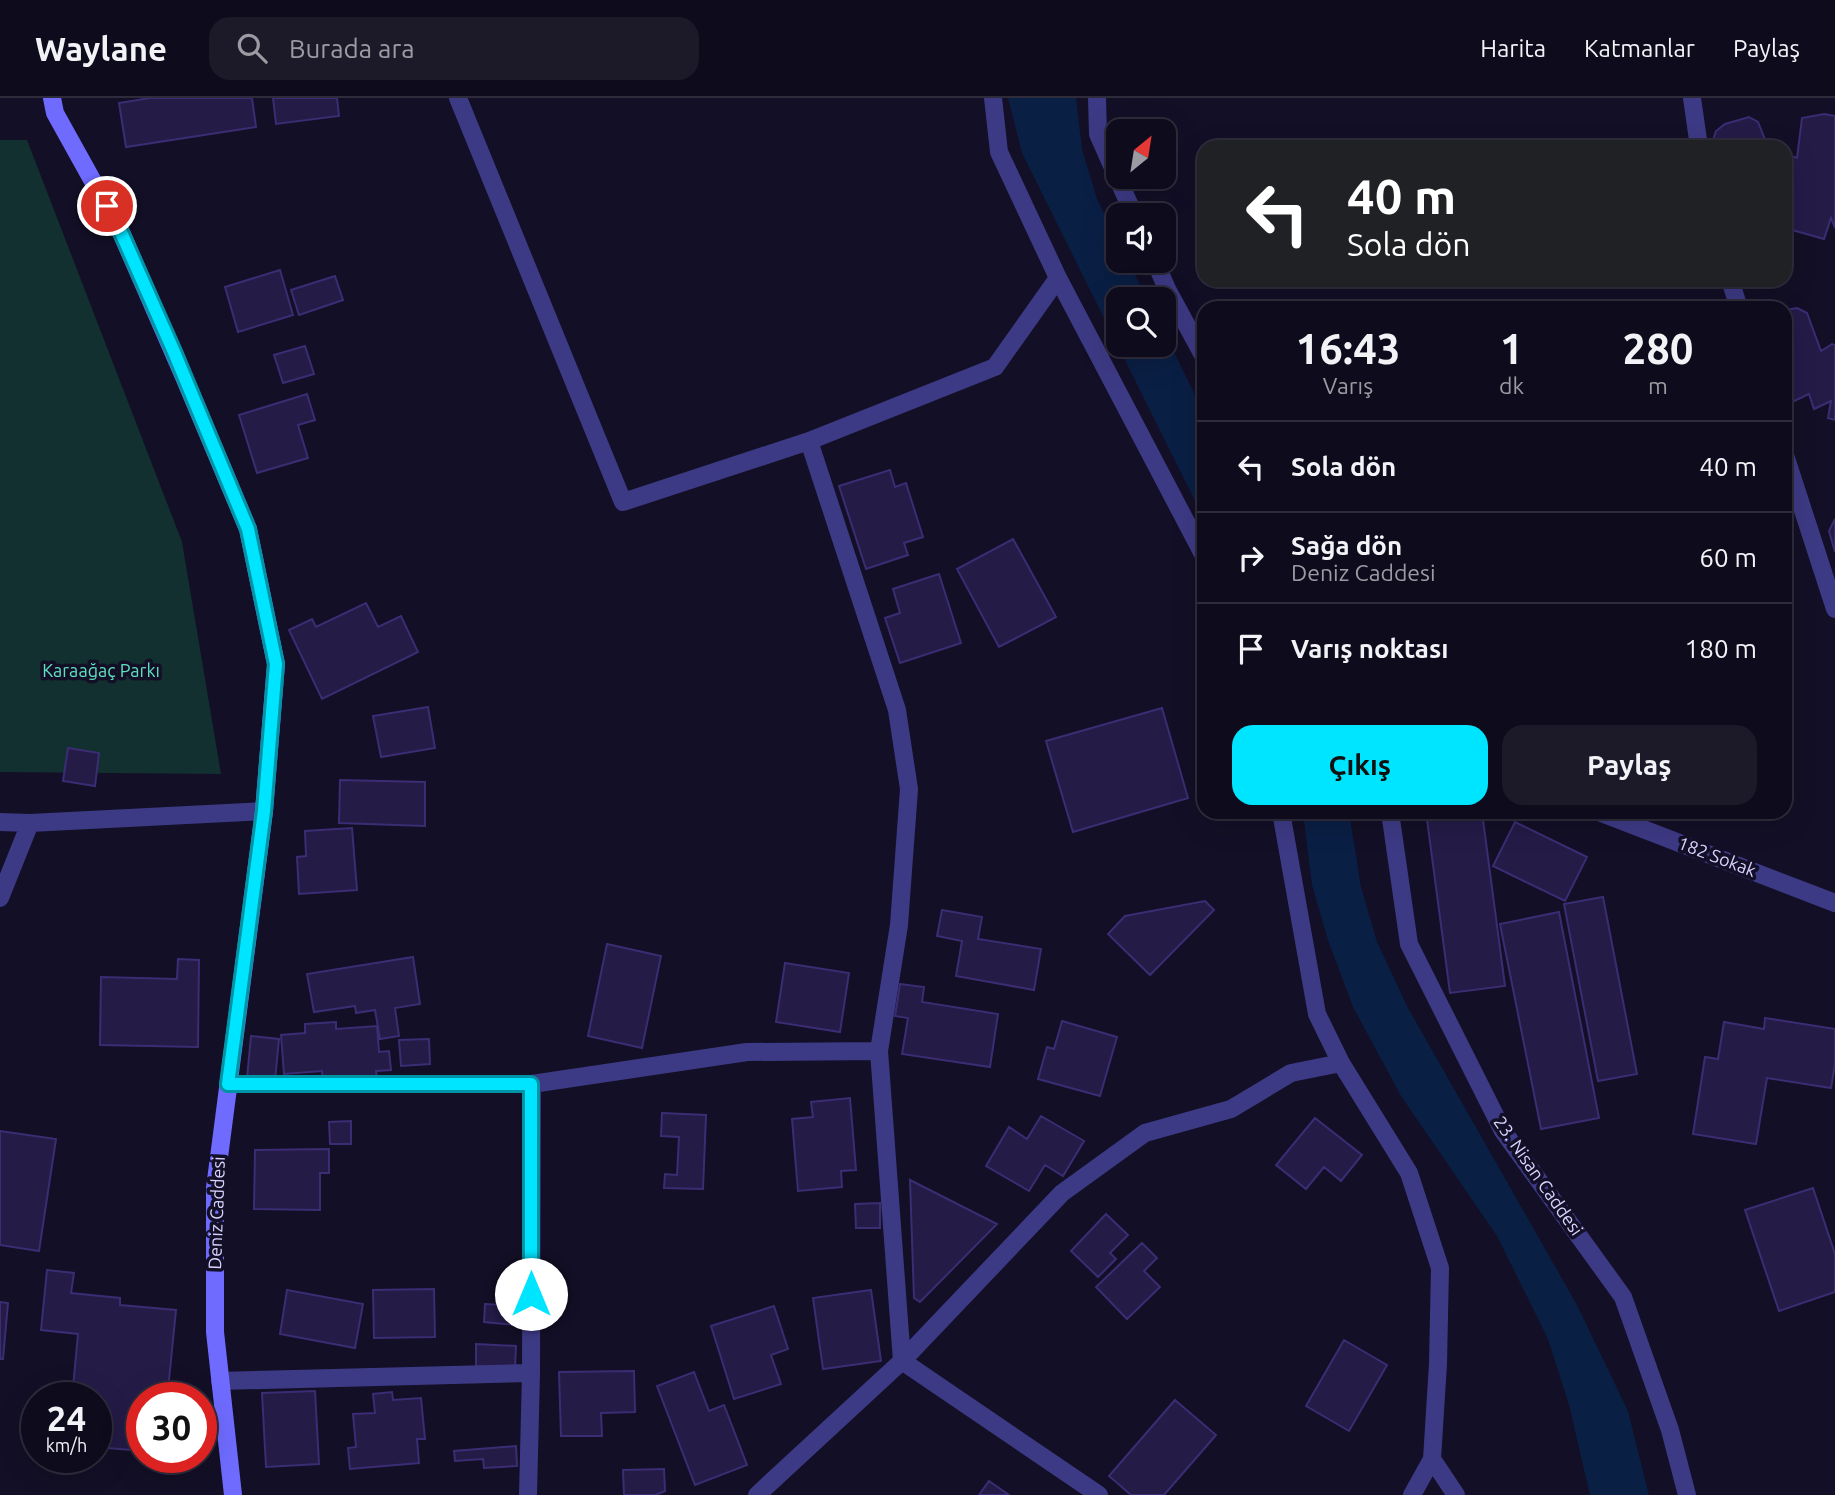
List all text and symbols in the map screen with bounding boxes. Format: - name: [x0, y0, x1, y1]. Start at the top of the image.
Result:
- search box: [209, 17, 699, 80]
- icon: search: [233, 29, 271, 67]
- text: Waylane: [35, 30, 167, 67]
- text: Burada ara: [289, 34, 415, 63]
- text: Harita: [1480, 35, 1546, 62]
- text: Katmanlar: [1584, 35, 1695, 62]
- text: Paylaş: [1733, 35, 1800, 62]
- north arrow: [1106, 119, 1176, 189]
- map controls: [1106, 119, 1176, 357]
- icon: left: [1232, 168, 1323, 259]
- text: 40 m: [1347, 168, 1456, 223]
- pin: [77, 176, 137, 236]
- icon: arrive: [88, 187, 126, 225]
- button: sound: [1106, 203, 1176, 273]
- text: Sola dön: [1347, 226, 1470, 262]
- button: search: [1106, 287, 1176, 357]
- text: 16:43: [1295, 325, 1401, 372]
- text: 1: [1500, 325, 1523, 372]
- text: 280: [1622, 325, 1694, 372]
- text: Varış: [1323, 373, 1373, 398]
- text: dk: [1499, 373, 1524, 398]
- text: m: [1648, 373, 1668, 398]
- icon: left: [1232, 448, 1270, 486]
- text: Sola dön: [1291, 452, 1396, 481]
- text: 40 m: [1699, 452, 1757, 481]
- text: Sağa dön: [1291, 531, 1402, 560]
- icon: right: [1232, 539, 1270, 577]
- text: 60 m: [1699, 543, 1757, 572]
- text: Deniz Caddesi: [1291, 560, 1436, 585]
- icon: arrive: [1232, 630, 1270, 668]
- text: Varış noktası: [1291, 634, 1448, 663]
- text: 180 m: [1685, 634, 1757, 663]
- park label: Karaağaç Parkı: [42, 660, 160, 680]
- button: Çıkış: [1232, 725, 1488, 805]
- button: Paylaş: [1502, 725, 1757, 805]
- street label: 182 Sokak: [1676, 832, 1759, 880]
- street label: 23. Nisan Caddesi: [1490, 1112, 1587, 1239]
- street label: Deniz Caddesi: [204, 1156, 228, 1270]
- position arrow: [494, 1257, 568, 1331]
- speed limit sign: 30: [126, 1382, 217, 1473]
- text: 24: [47, 1398, 86, 1438]
- text: km/h: [46, 1435, 87, 1455]

